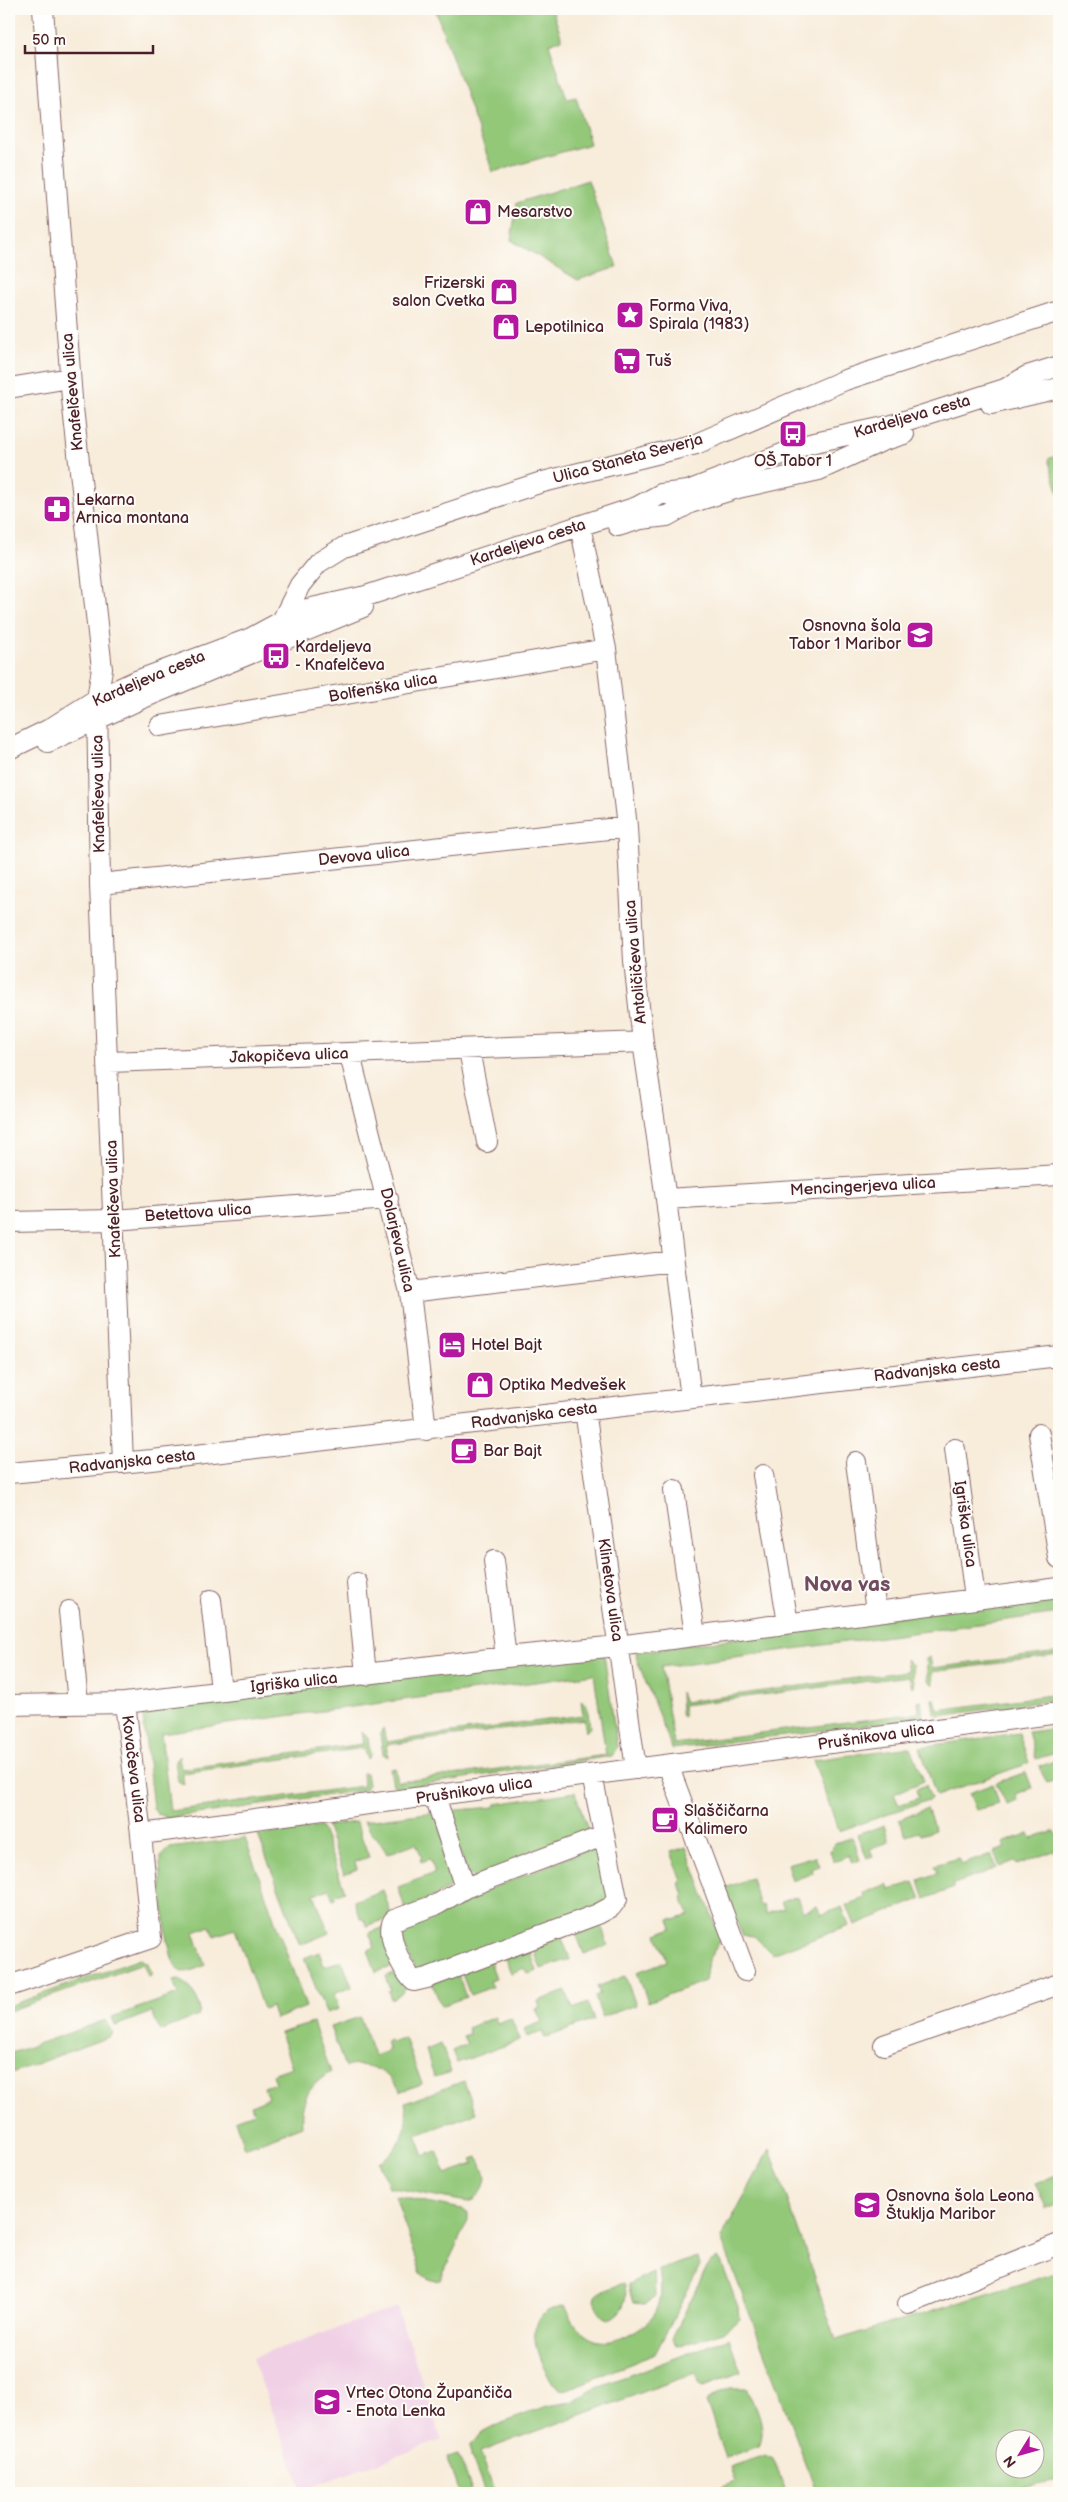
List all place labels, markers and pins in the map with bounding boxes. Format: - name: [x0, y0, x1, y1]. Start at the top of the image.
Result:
- shop icon: Mesarstvo: [463, 197, 493, 227]
- place label: Mesarstvo: [497, 203, 572, 222]
- place label: Frizerski salon Cvetka: [392, 274, 485, 311]
- shop icon: Frizerski salon Cvetka: [489, 277, 519, 307]
- place label: Forma Viva, Spirala (1983): [649, 297, 749, 334]
- place icon: Forma Viva, Spirala (1983): [615, 300, 645, 330]
- shop icon: Lepotilnica: [491, 312, 521, 342]
- place label: Lepotilnica: [525, 318, 604, 337]
- supermarket icon: Tuš: [612, 346, 642, 376]
- place label: Tuš: [646, 352, 672, 371]
- bus stop icon: OŠ Tabor 1: [778, 419, 808, 449]
- place label: OŠ Tabor 1: [754, 450, 832, 471]
- place label: Lekarna Arnica montana: [76, 491, 189, 528]
- pharmacy icon: Lekarna Arnica montana: [42, 494, 72, 524]
- place label: Osnovna šola Tabor 1 Maribor: [789, 617, 901, 654]
- school or university icon: Osnovna šola Tabor 1 Maribor: [905, 620, 935, 650]
- place label: Kardeljeva - Knafelčeva: [295, 638, 385, 675]
- bus stop icon: Kardeljeva - Knafelčeva: [261, 641, 291, 671]
- hotel icon: Hotel Bajt: [437, 1330, 467, 1360]
- place label: Hotel Bajt: [471, 1336, 542, 1355]
- shop icon: Optika Medvešek: [465, 1370, 495, 1400]
- place label: Optika Medvešek: [499, 1376, 626, 1395]
- cafe icon: Bar Bajt: [449, 1436, 479, 1466]
- place label: Bar Bajt: [483, 1442, 542, 1461]
- place label: Slaščičarna Kalimero: [684, 1802, 769, 1839]
- cafe icon: Slaščičarna Kalimero: [650, 1805, 680, 1835]
- place label: Osnovna šola Leona Štuklja Maribor: [886, 2187, 1034, 2224]
- school or university icon: Osnovna šola Leona Štuklja Maribor: [852, 2190, 882, 2220]
- place label: Vrtec Otona Župančiča - Enota Lenka: [346, 2382, 512, 2421]
- school or university icon: Vrtec Otona Župančiča - Enota Lenka: [312, 2387, 342, 2417]

